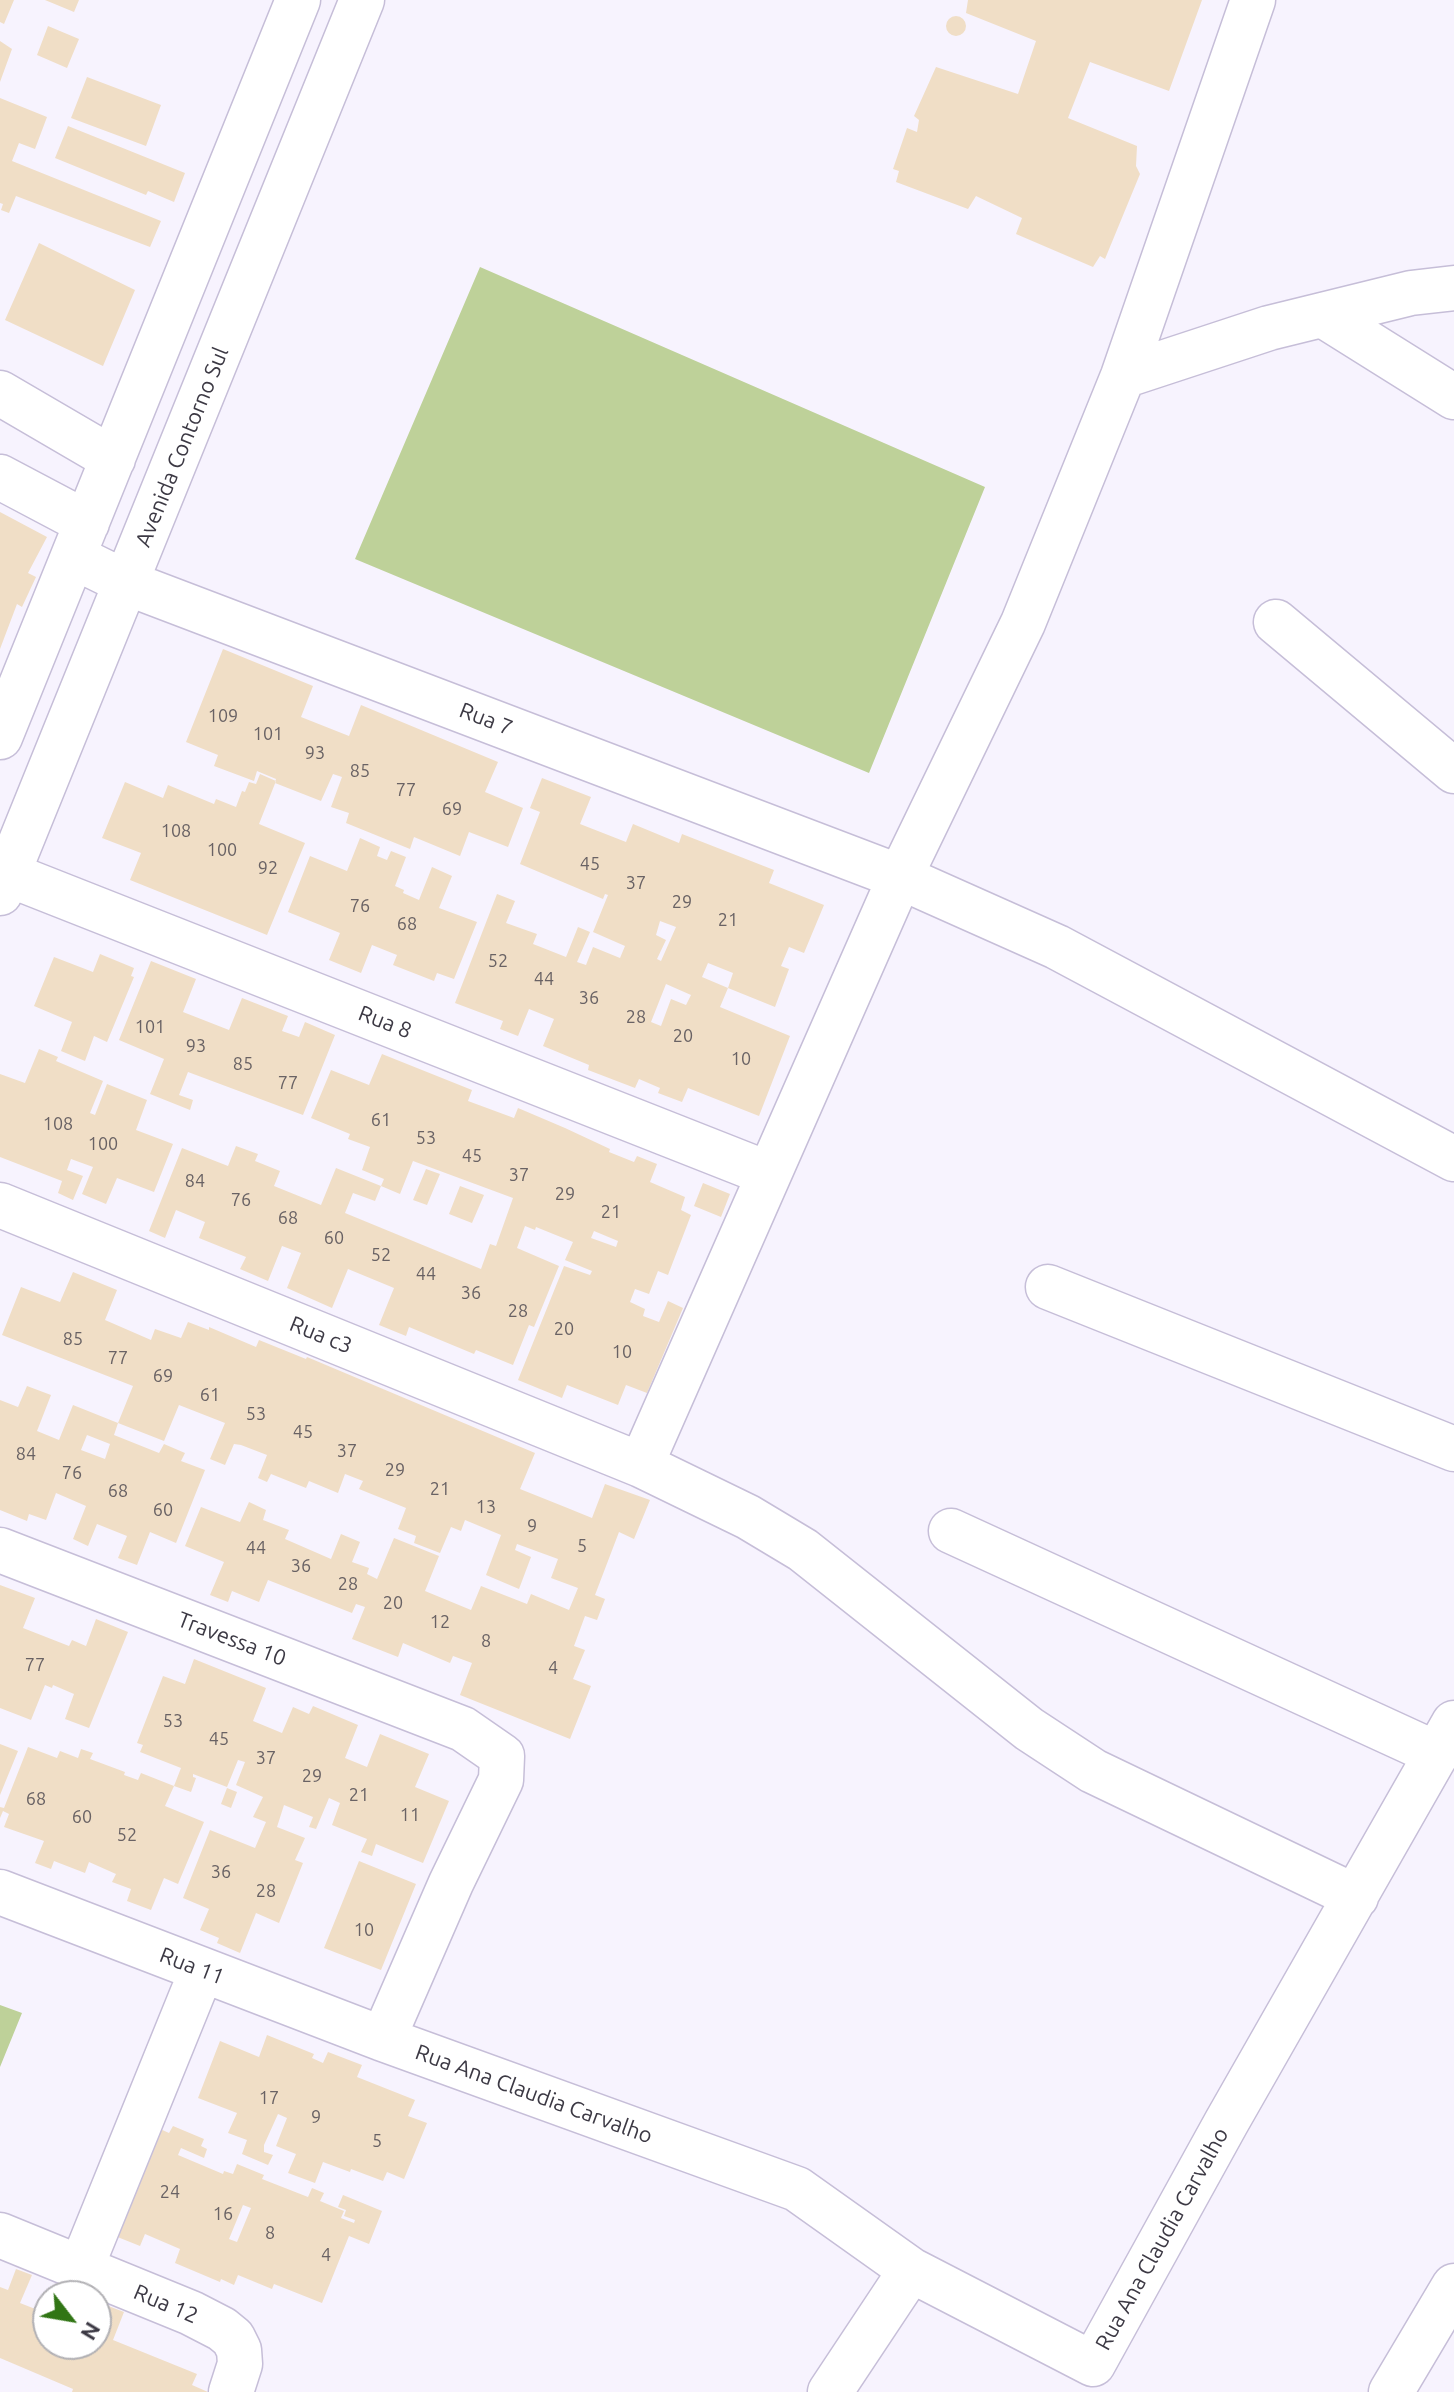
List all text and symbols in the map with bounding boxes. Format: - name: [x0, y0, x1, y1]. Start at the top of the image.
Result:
- street label: Avenida Contorno Sul: [130, 343, 234, 551]
- street label: Rua 7: [456, 697, 516, 741]
- house number: 109: [208, 705, 238, 727]
- house number: 101: [253, 723, 283, 745]
- house number: 93: [305, 742, 325, 764]
- house number: 85: [350, 760, 370, 782]
- house number: 77: [396, 779, 416, 801]
- house number: 69: [442, 798, 462, 820]
- house number: 108: [161, 820, 191, 842]
- house number: 100: [207, 839, 237, 861]
- house number: 45: [580, 853, 600, 875]
- house number: 92: [258, 857, 278, 879]
- house number: 37: [626, 872, 646, 894]
- house number: 29: [672, 891, 692, 913]
- house number: 76: [350, 895, 370, 917]
- house number: 21: [718, 909, 738, 931]
- house number: 68: [397, 913, 417, 935]
- house number: 52: [488, 950, 508, 972]
- house number: 44: [534, 968, 554, 990]
- house number: 36: [579, 987, 599, 1009]
- street label: Rua 8: [355, 1000, 415, 1044]
- house number: 28: [626, 1006, 646, 1028]
- house number: 101: [135, 1016, 165, 1038]
- house number: 20: [673, 1025, 693, 1047]
- house number: 93: [186, 1035, 206, 1057]
- house number: 10: [731, 1048, 751, 1070]
- house number: 85: [233, 1053, 253, 1075]
- house number: 77: [278, 1072, 298, 1094]
- house number: 61: [371, 1109, 391, 1131]
- house number: 108: [43, 1113, 73, 1135]
- house number: 53: [416, 1127, 436, 1149]
- house number: 100: [88, 1133, 118, 1155]
- house number: 45: [462, 1145, 482, 1167]
- house number: 37: [509, 1164, 529, 1186]
- house number: 84: [185, 1170, 205, 1192]
- house number: 29: [555, 1183, 575, 1205]
- house number: 76: [231, 1189, 251, 1211]
- house number: 21: [601, 1201, 621, 1223]
- house number: 68: [278, 1207, 298, 1229]
- house number: 60: [324, 1227, 344, 1249]
- house number: 52: [371, 1244, 391, 1266]
- house number: 44: [416, 1263, 436, 1285]
- house number: 36: [461, 1282, 481, 1304]
- house number: 28: [508, 1300, 528, 1322]
- street label: Rua c3: [286, 1311, 356, 1359]
- house number: 20: [554, 1318, 574, 1340]
- house number: 85: [63, 1328, 83, 1350]
- house number: 10: [612, 1341, 632, 1363]
- house number: 77: [108, 1347, 128, 1369]
- house number: 69: [153, 1365, 173, 1387]
- house number: 61: [200, 1384, 220, 1406]
- house number: 53: [246, 1403, 266, 1425]
- house number: 45: [293, 1421, 313, 1443]
- house number: 37: [337, 1440, 357, 1462]
- house number: 84: [16, 1443, 36, 1465]
- house number: 29: [385, 1459, 405, 1481]
- house number: 76: [62, 1462, 82, 1484]
- house number: 21: [430, 1478, 450, 1500]
- house number: 68: [108, 1480, 128, 1502]
- house number: 13: [476, 1496, 496, 1518]
- house number: 60: [153, 1499, 173, 1521]
- house number: 9: [527, 1515, 537, 1537]
- house number: 5: [577, 1535, 587, 1557]
- house number: 44: [246, 1537, 266, 1559]
- house number: 36: [291, 1555, 311, 1577]
- house number: 28: [338, 1573, 358, 1595]
- house number: 20: [383, 1592, 403, 1614]
- street label: Travessa 10: [174, 1606, 290, 1672]
- house number: 12: [430, 1611, 450, 1633]
- house number: 8: [481, 1630, 491, 1652]
- house number: 77: [25, 1654, 45, 1676]
- house number: 4: [548, 1657, 558, 1679]
- house number: 53: [163, 1710, 183, 1732]
- house number: 45: [209, 1728, 229, 1750]
- house number: 37: [256, 1747, 276, 1769]
- house number: 29: [302, 1765, 322, 1787]
- house number: 21: [349, 1784, 369, 1806]
- house number: 68: [26, 1788, 46, 1810]
- house number: 11: [400, 1804, 420, 1826]
- house number: 60: [72, 1806, 92, 1828]
- house number: 52: [117, 1824, 137, 1846]
- house number: 36: [211, 1861, 231, 1883]
- house number: 28: [256, 1880, 276, 1902]
- house number: 10: [354, 1919, 374, 1941]
- street label: Rua 11: [156, 1942, 228, 1990]
- street label: Rua Ana Claudia Carvalho: [412, 2039, 656, 2149]
- house number: 17: [259, 2087, 279, 2109]
- house number: 9: [311, 2106, 321, 2128]
- street label: Rua Ana Claudia Carvalho: [1090, 2123, 1234, 2355]
- house number: 5: [372, 2130, 382, 2152]
- house number: 24: [160, 2181, 180, 2203]
- house number: 16: [213, 2203, 233, 2225]
- house number: 8: [265, 2222, 275, 2244]
- house number: 4: [321, 2244, 331, 2266]
- street label: Rua 12: [130, 2279, 202, 2329]
- north arrow: [32, 2280, 112, 2360]
- text: N: [76, 2318, 106, 2345]

